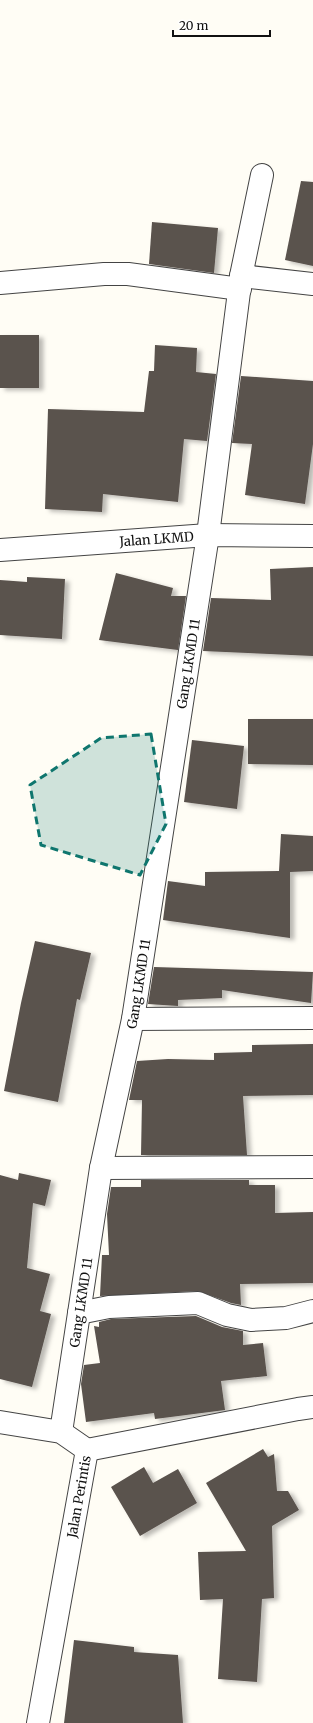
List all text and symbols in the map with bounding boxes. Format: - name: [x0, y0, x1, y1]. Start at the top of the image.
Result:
- scale bar: [173, 12, 270, 38]
- text: 20 m: [179, 18, 208, 33]
- street label: Jalan LKMD: [118, 528, 195, 550]
- street label: Gang LKMD 11: [173, 618, 204, 710]
- street label: Gang LKMD 11: [123, 938, 154, 1030]
- street label: Gang LKMD 11: [66, 1256, 96, 1349]
- street label: Jalan Perintis: [63, 1454, 95, 1540]

